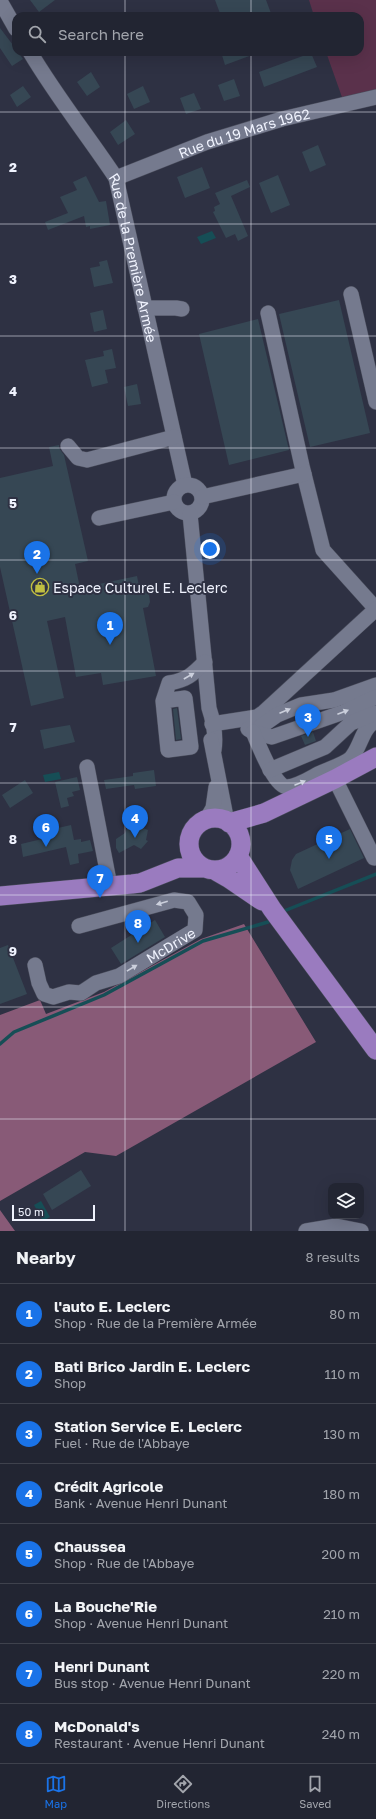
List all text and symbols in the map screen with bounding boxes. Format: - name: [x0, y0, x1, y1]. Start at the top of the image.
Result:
- search box: [12, 12, 364, 56]
- icon: search: [26, 23, 48, 45]
- text: Search here: [58, 25, 144, 43]
- street label: Rue du 19 Mars 1962: [176, 104, 311, 161]
- text: 2: [9, 159, 17, 175]
- street label: Rue de la Première Armée: [106, 169, 161, 344]
- text: 3: [9, 271, 17, 287]
- text: 4: [9, 383, 17, 399]
- text: 5: [9, 495, 17, 511]
- your location: [200, 539, 220, 559]
- pin: 2: [24, 541, 50, 574]
- shop icon: Espace Culturel E. Leclerc: [30, 577, 50, 597]
- place label: Espace Culturel E. Leclerc: [53, 579, 228, 596]
- text: 6: [9, 607, 17, 623]
- pin: 1: [97, 612, 123, 645]
- one-way arrow: [183, 673, 195, 680]
- pin: 3: [295, 704, 321, 737]
- one-way arrow: [280, 708, 292, 714]
- one-way arrow: [337, 708, 349, 714]
- text: 7: [9, 719, 17, 735]
- one-way arrow: [295, 779, 307, 785]
- pin: 4: [122, 805, 148, 838]
- pin: 6: [33, 814, 59, 847]
- pin: 5: [316, 826, 342, 859]
- text: 8: [9, 831, 17, 847]
- pin: 7: [87, 865, 113, 898]
- one-way arrow: [156, 901, 168, 907]
- pin: 8: [125, 910, 151, 943]
- street label: McDrive: [143, 924, 198, 966]
- text: 9: [9, 943, 17, 959]
- one-way arrow: [126, 965, 138, 972]
- map controls: [328, 1183, 364, 1219]
- button: layers: [328, 1183, 364, 1219]
- scale bar: [12, 1203, 95, 1222]
- text: 50 m: [18, 1205, 44, 1218]
- text: Nearby: [16, 1247, 76, 1268]
- text: 8 results: [306, 1249, 360, 1265]
- text: l'auto E. Leclerc: [54, 1297, 170, 1315]
- text: 1: [26, 1306, 32, 1322]
- text: 80 m: [329, 1306, 360, 1322]
- text: Shop · Rue de la Première Armée: [54, 1315, 257, 1331]
- text: Bati Brico Jardin E. Leclerc: [54, 1357, 250, 1375]
- text: 2: [25, 1366, 33, 1382]
- text: 110 m: [325, 1366, 360, 1382]
- text: Shop: [54, 1375, 86, 1391]
- text: Station Service E. Leclerc: [54, 1417, 242, 1435]
- text: 3: [25, 1426, 33, 1442]
- text: 130 m: [323, 1426, 360, 1442]
- text: Fuel · Rue de l'Abbaye: [54, 1435, 190, 1451]
- text: Crédit Agricole: [54, 1477, 163, 1495]
- text: 4: [25, 1486, 33, 1502]
- text: 180 m: [323, 1486, 360, 1502]
- text: Bank · Avenue Henri Dunant: [54, 1495, 228, 1511]
- text: Chaussea: [54, 1537, 126, 1555]
- text: 5: [25, 1546, 33, 1562]
- text: 200 m: [322, 1546, 360, 1562]
- text: Shop · Rue de l'Abbaye: [54, 1555, 194, 1571]
- text: La Bouche'Rie: [54, 1597, 157, 1615]
- text: 6: [25, 1606, 33, 1622]
- text: 210 m: [323, 1606, 360, 1622]
- text: Shop · Avenue Henri Dunant: [54, 1615, 228, 1631]
- text: Henri Dunant: [54, 1657, 150, 1675]
- text: 7: [25, 1666, 33, 1682]
- text: 220 m: [322, 1666, 360, 1682]
- text: Bus stop · Avenue Henri Dunant: [54, 1675, 251, 1691]
- text: McDonald's: [54, 1717, 140, 1735]
- text: 8: [25, 1726, 33, 1742]
- text: 240 m: [322, 1726, 360, 1742]
- text: Restaurant · Avenue Henri Dunant: [54, 1735, 265, 1751]
- tab: Map: [45, 1773, 67, 1810]
- tab: Directions: [156, 1773, 210, 1810]
- tab: Saved: [299, 1773, 331, 1810]

